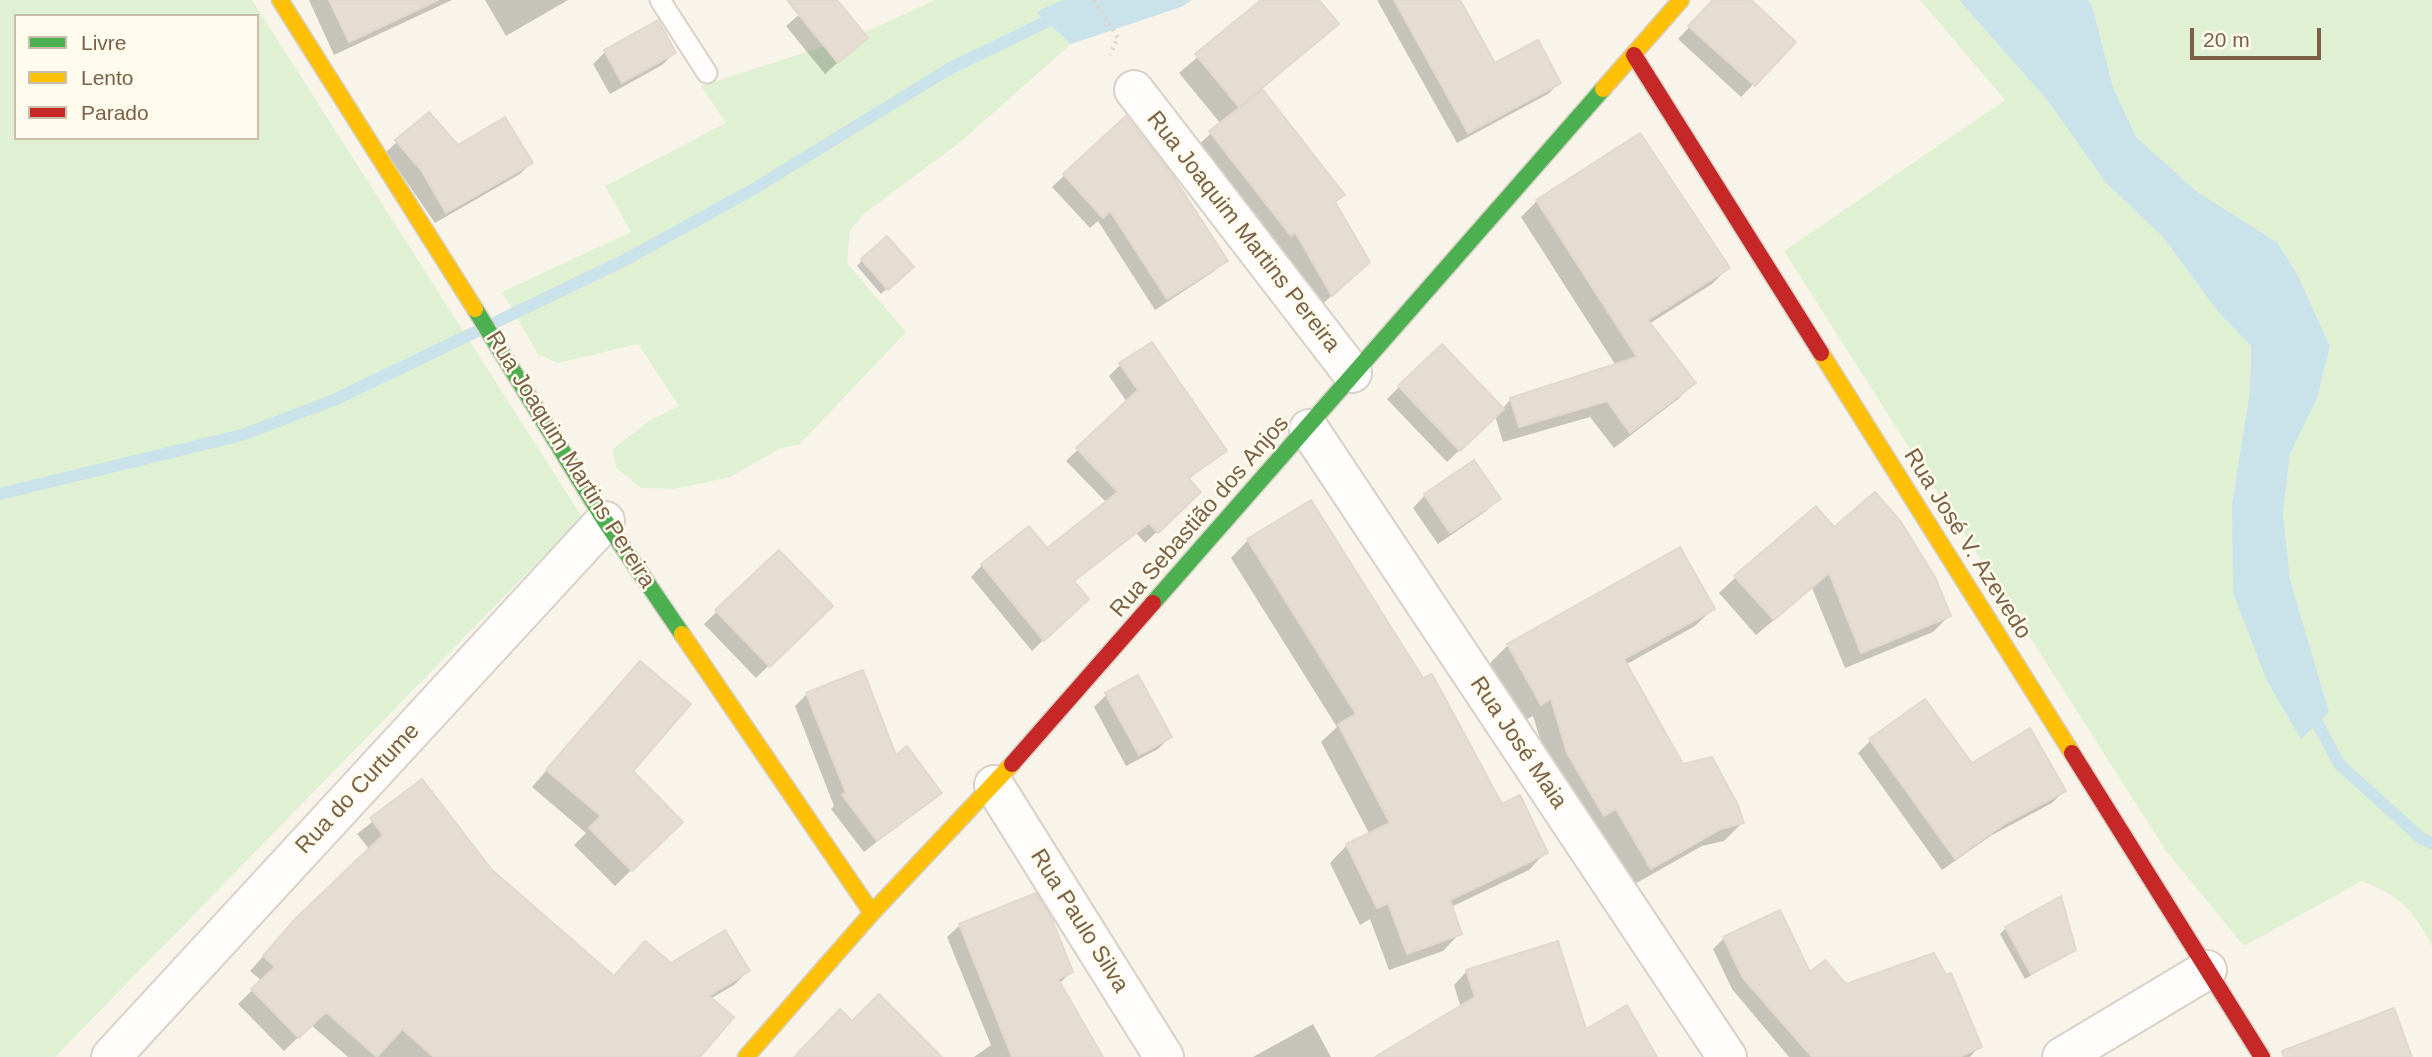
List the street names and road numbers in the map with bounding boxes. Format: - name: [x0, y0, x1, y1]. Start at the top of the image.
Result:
- street label: Rua Joaquim Martins Pereira: [1140, 106, 1346, 358]
- street label: Rua Joaquim Martins Pereira: [479, 326, 661, 594]
- street label: Rua Sebastião dos Anjos: [1105, 410, 1295, 624]
- street label: Rua José V. Azevedo: [1897, 444, 2037, 644]
- street label: Rua José Maia: [1464, 672, 1572, 814]
- street label: Rua do Curtume: [290, 718, 426, 860]
- street label: Rua Paulo Silva: [1024, 844, 1134, 998]

